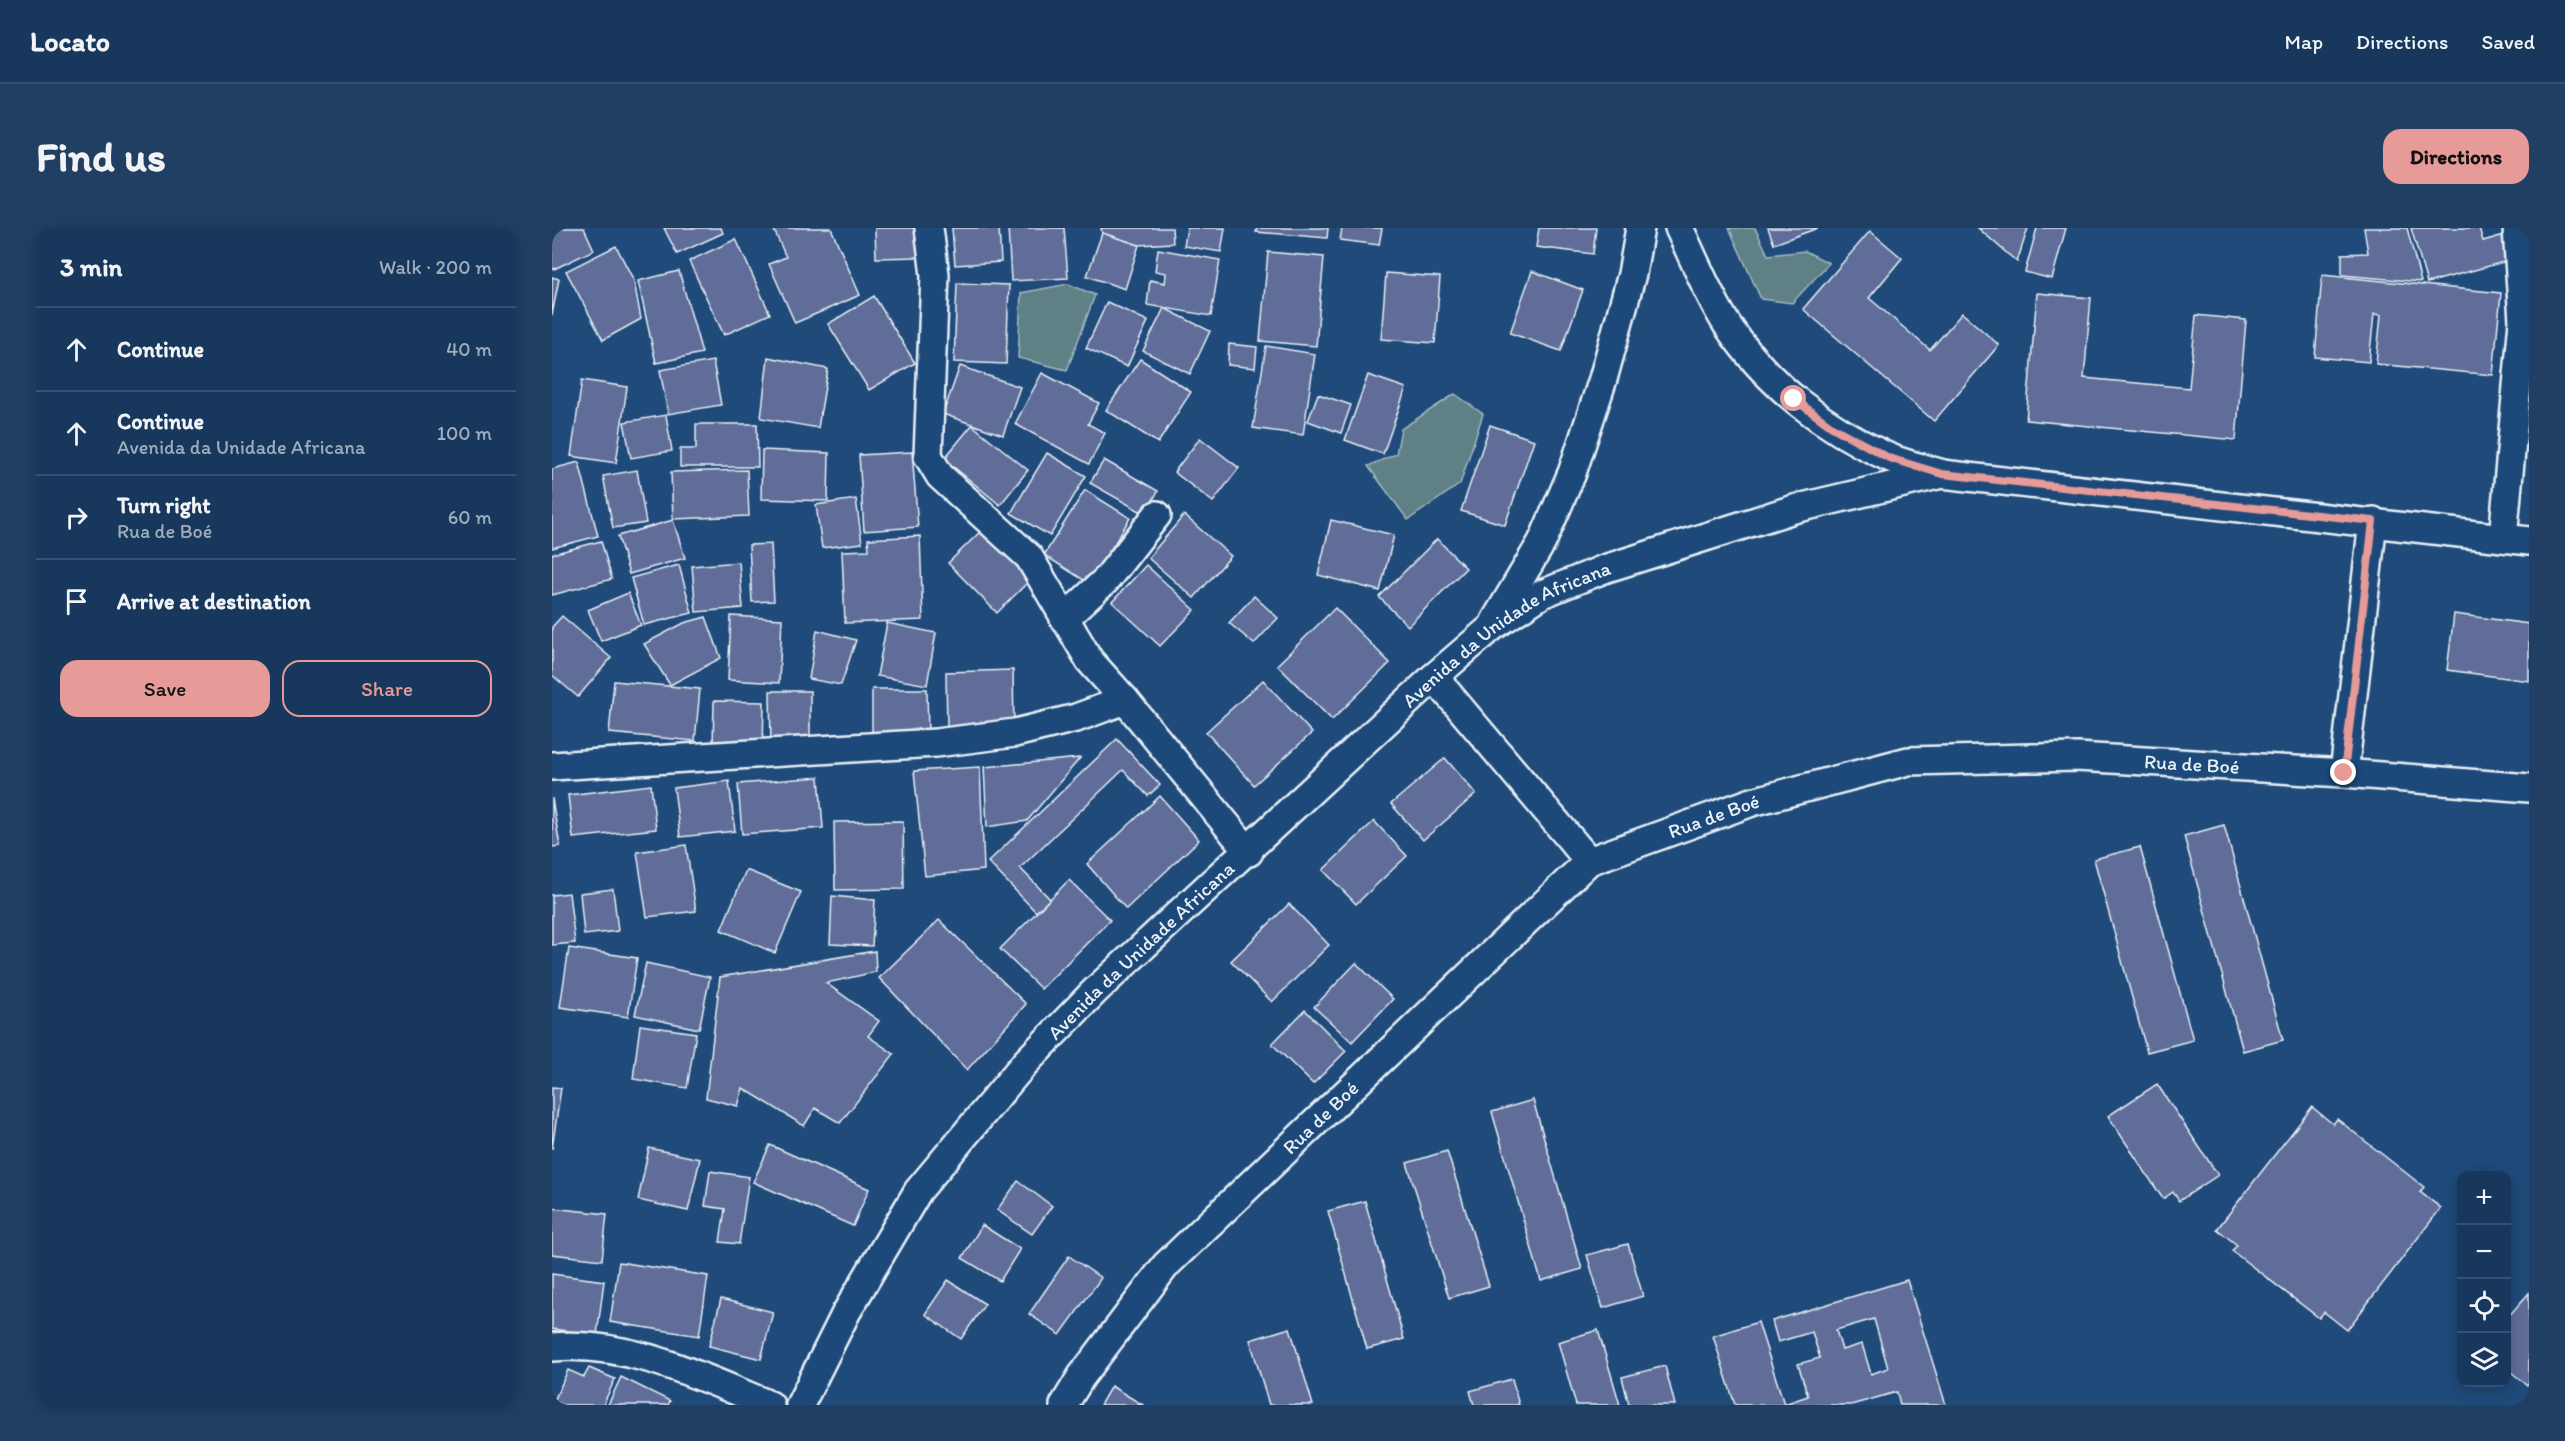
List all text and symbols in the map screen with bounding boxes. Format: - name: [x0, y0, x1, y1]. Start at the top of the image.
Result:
- text: Locato: [30, 24, 110, 58]
- text: Map: [2285, 29, 2323, 54]
- text: Directions: [2356, 29, 2448, 54]
- text: Saved: [2481, 29, 2535, 54]
- button: Directions: [2383, 129, 2529, 184]
- text: Find us: [36, 131, 166, 182]
- text: 3 min: [60, 251, 122, 283]
- text: Walk · 200 m: [379, 255, 492, 279]
- icon: ahead: [60, 333, 93, 366]
- text: Continue: [117, 336, 204, 363]
- text: 40 m: [446, 337, 492, 361]
- route start: [1780, 385, 1806, 411]
- text: Continue: [117, 408, 204, 435]
- icon: ahead: [60, 417, 93, 450]
- text: 100 m: [437, 421, 492, 445]
- text: Avenida da Unidade Africana: [117, 435, 365, 459]
- text: Turn right: [117, 492, 211, 519]
- icon: right: [60, 501, 93, 534]
- text: 60 m: [448, 505, 492, 529]
- text: Rua de Boé: [117, 519, 212, 543]
- street label: Avenida da Unidade Africana: [1397, 556, 1614, 712]
- icon: arrive: [60, 585, 93, 618]
- text: Arrive at destination: [117, 588, 311, 615]
- button: Save: [60, 660, 270, 717]
- button: Share: [282, 660, 492, 717]
- street label: Rua de Boé: [2143, 749, 2240, 779]
- route end: [2330, 759, 2356, 785]
- street label: Rua de Boé: [1665, 789, 1762, 843]
- street label: Avenida da Unidade Africana: [1042, 856, 1240, 1045]
- street label: Rua de Boé: [1278, 1076, 1363, 1159]
- map controls: [2457, 1171, 2511, 1387]
- button: +: [2457, 1171, 2511, 1225]
- button: −: [2457, 1225, 2511, 1279]
- button: locate: [2457, 1279, 2511, 1333]
- button: layers: [2457, 1333, 2511, 1387]

